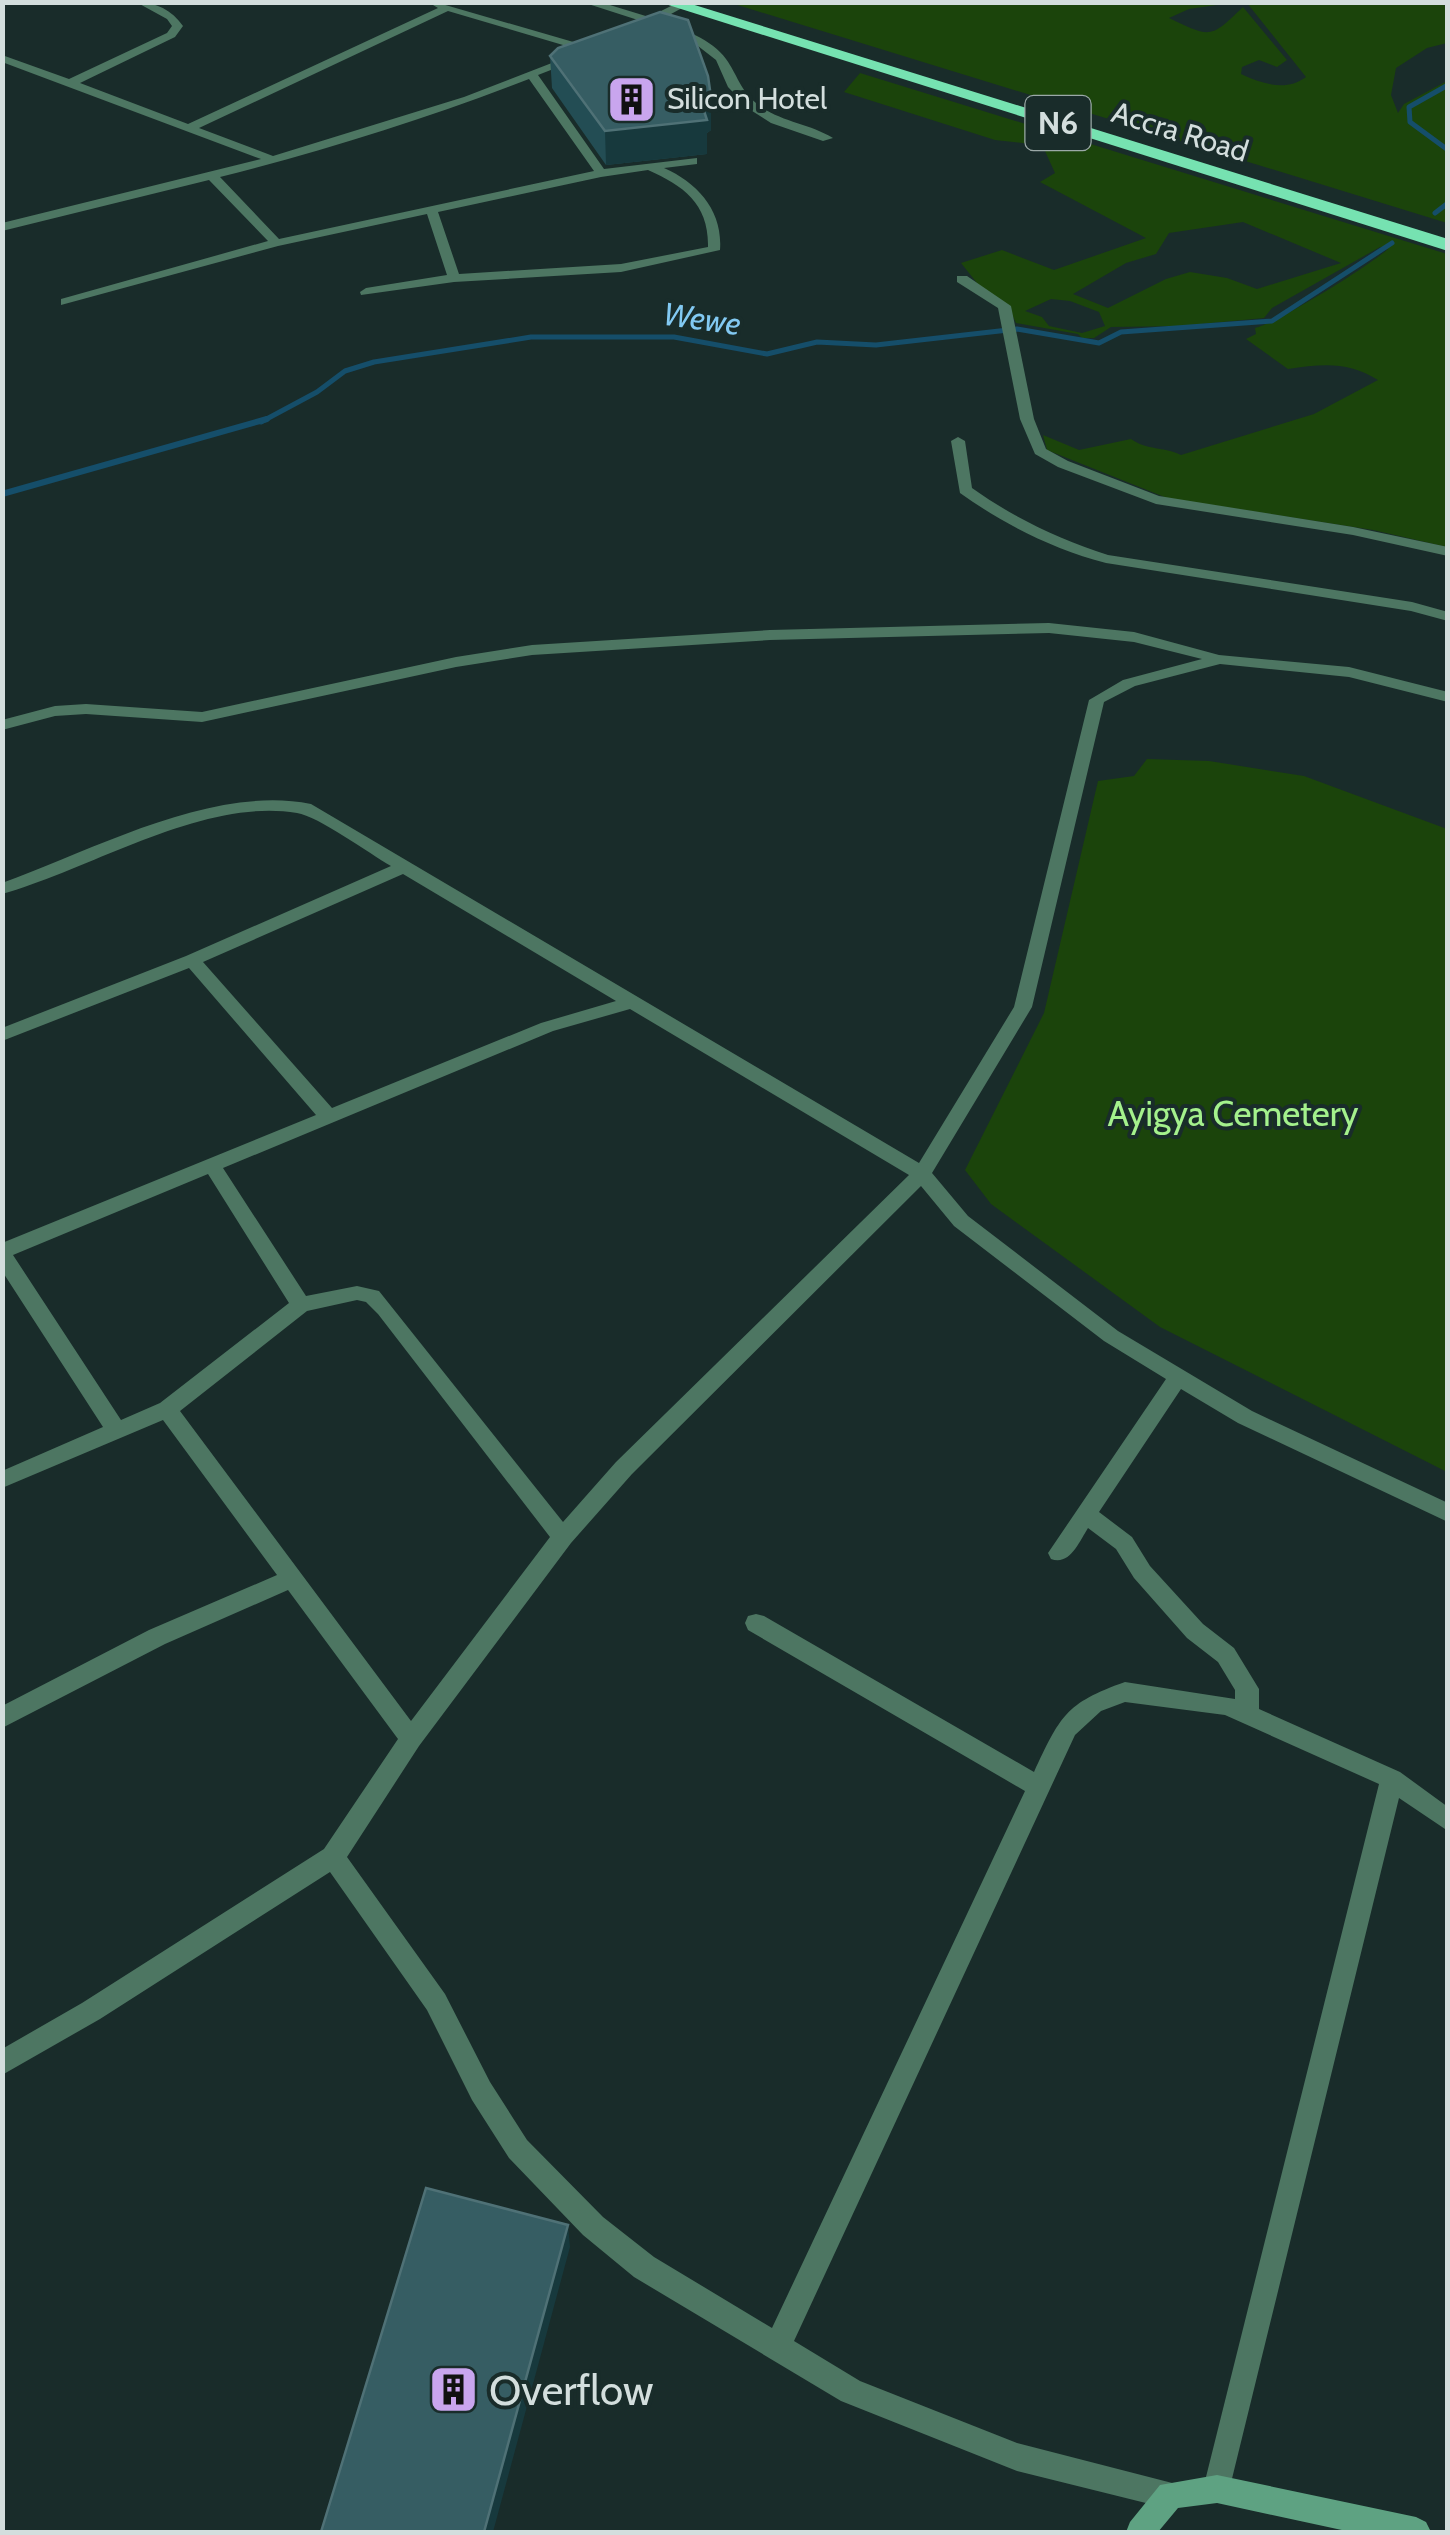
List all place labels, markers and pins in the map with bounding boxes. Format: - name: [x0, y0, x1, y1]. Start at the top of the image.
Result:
- building icon: Silicon Hotel: [606, 73, 658, 125]
- place label: Silicon Hotel: [667, 80, 827, 117]
- building icon: Overflow: [428, 2364, 480, 2416]
- place label: Overflow: [489, 2364, 653, 2416]

